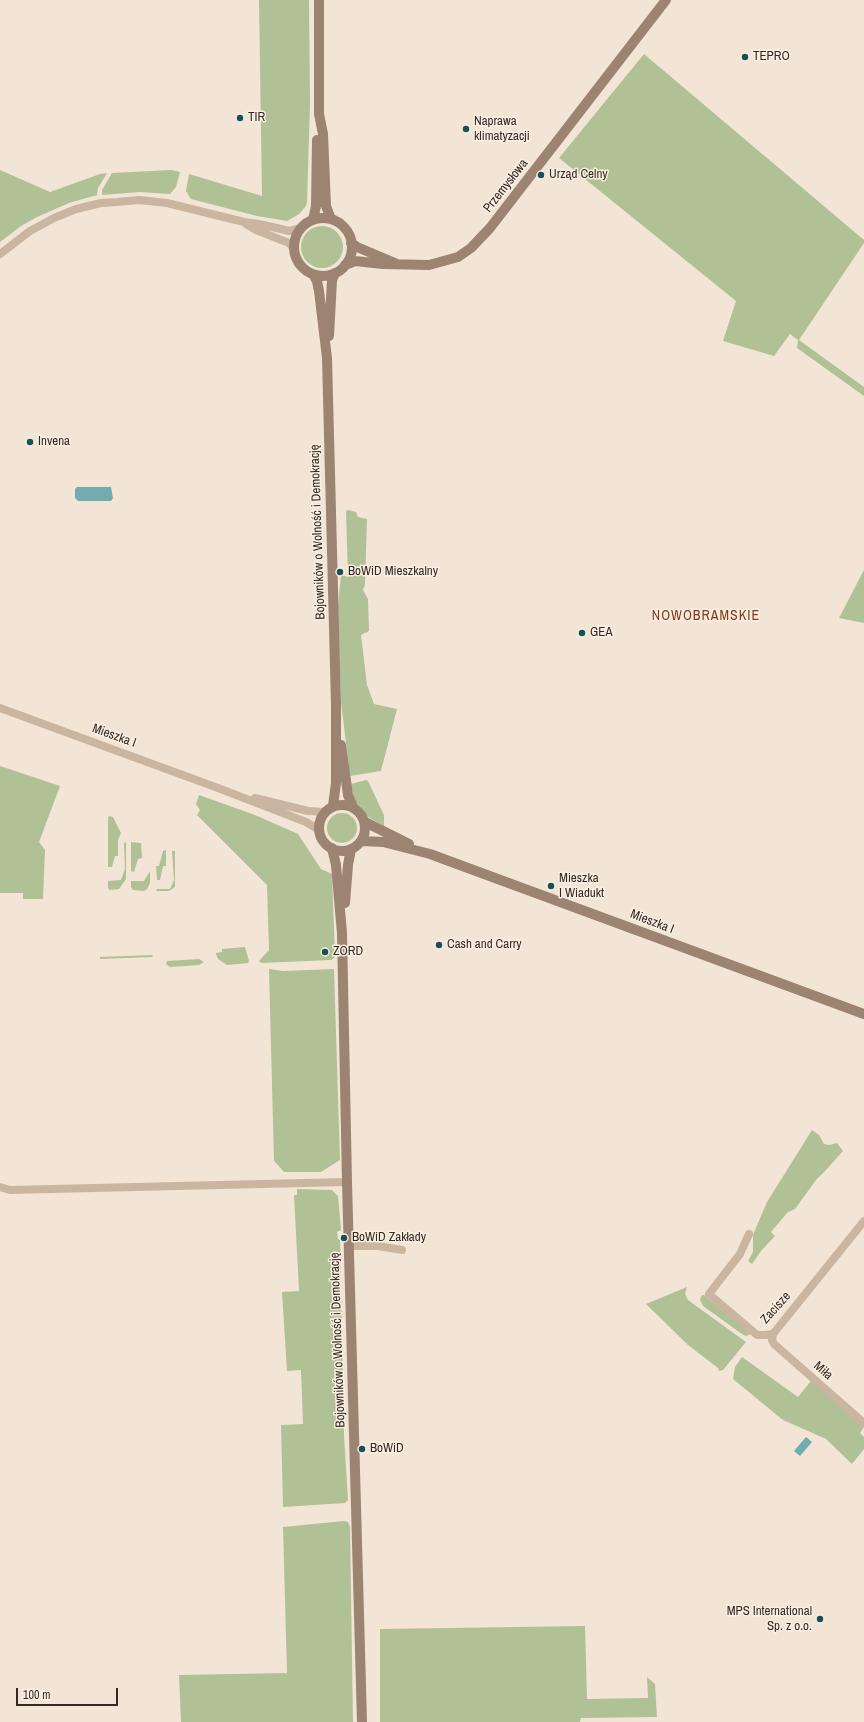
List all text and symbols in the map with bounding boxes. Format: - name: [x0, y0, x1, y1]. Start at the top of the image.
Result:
- place label: TEPRO: [753, 49, 790, 65]
- marker: TEPRO: [740, 52, 750, 62]
- place label: TIR: [248, 110, 265, 126]
- marker: TIR: [235, 113, 245, 123]
- place label: Naprawa klimatyzacji: [474, 114, 530, 145]
- marker: Naprawa klimatyzacji: [461, 124, 471, 134]
- street label: Przemysłowa: [480, 156, 532, 216]
- place label: Urząd Celny: [549, 167, 608, 183]
- marker: Urząd Celny: [536, 170, 546, 180]
- place label: Invena: [38, 434, 70, 450]
- marker: Invena: [25, 437, 35, 447]
- street label: Bojowników o Wolność i Demokrację: [307, 444, 329, 620]
- place label: BoWiD Mieszkalny: [348, 564, 438, 580]
- marker: BoWiD Mieszkalny: [335, 567, 345, 577]
- district label: NOWOBRAMSKIE: [652, 608, 760, 624]
- place label: GEA: [590, 625, 613, 641]
- marker: GEA: [577, 628, 587, 638]
- street label: Mieszka I: [90, 721, 138, 751]
- place label: Mieszka I Wiadukt: [559, 871, 604, 902]
- marker: Mieszka I Wiadukt: [546, 881, 556, 891]
- street label: Mieszka I: [628, 907, 676, 937]
- place label: Cash and Carry: [447, 937, 522, 953]
- marker: Cash and Carry: [434, 940, 444, 950]
- place label: ZORD: [333, 944, 363, 960]
- marker: ZORD: [320, 947, 330, 957]
- place label: BoWiD Zakłady: [352, 1230, 426, 1246]
- marker: BoWiD Zakłady: [339, 1233, 349, 1243]
- street label: Bojowników o Wolność i Demokrację: [327, 1252, 349, 1428]
- street label: Zacisze: [758, 1289, 794, 1327]
- street label: Miła: [810, 1359, 836, 1383]
- place label: BoWiD: [370, 1441, 404, 1457]
- marker: BoWiD: [357, 1444, 367, 1454]
- place label: MPS International Sp. z o.o.: [727, 1604, 812, 1635]
- marker: MPS International Sp. z o.o.: [815, 1614, 825, 1624]
- scale bar: [18, 1680, 120, 1706]
- text: 100 m: [23, 1687, 50, 1703]

